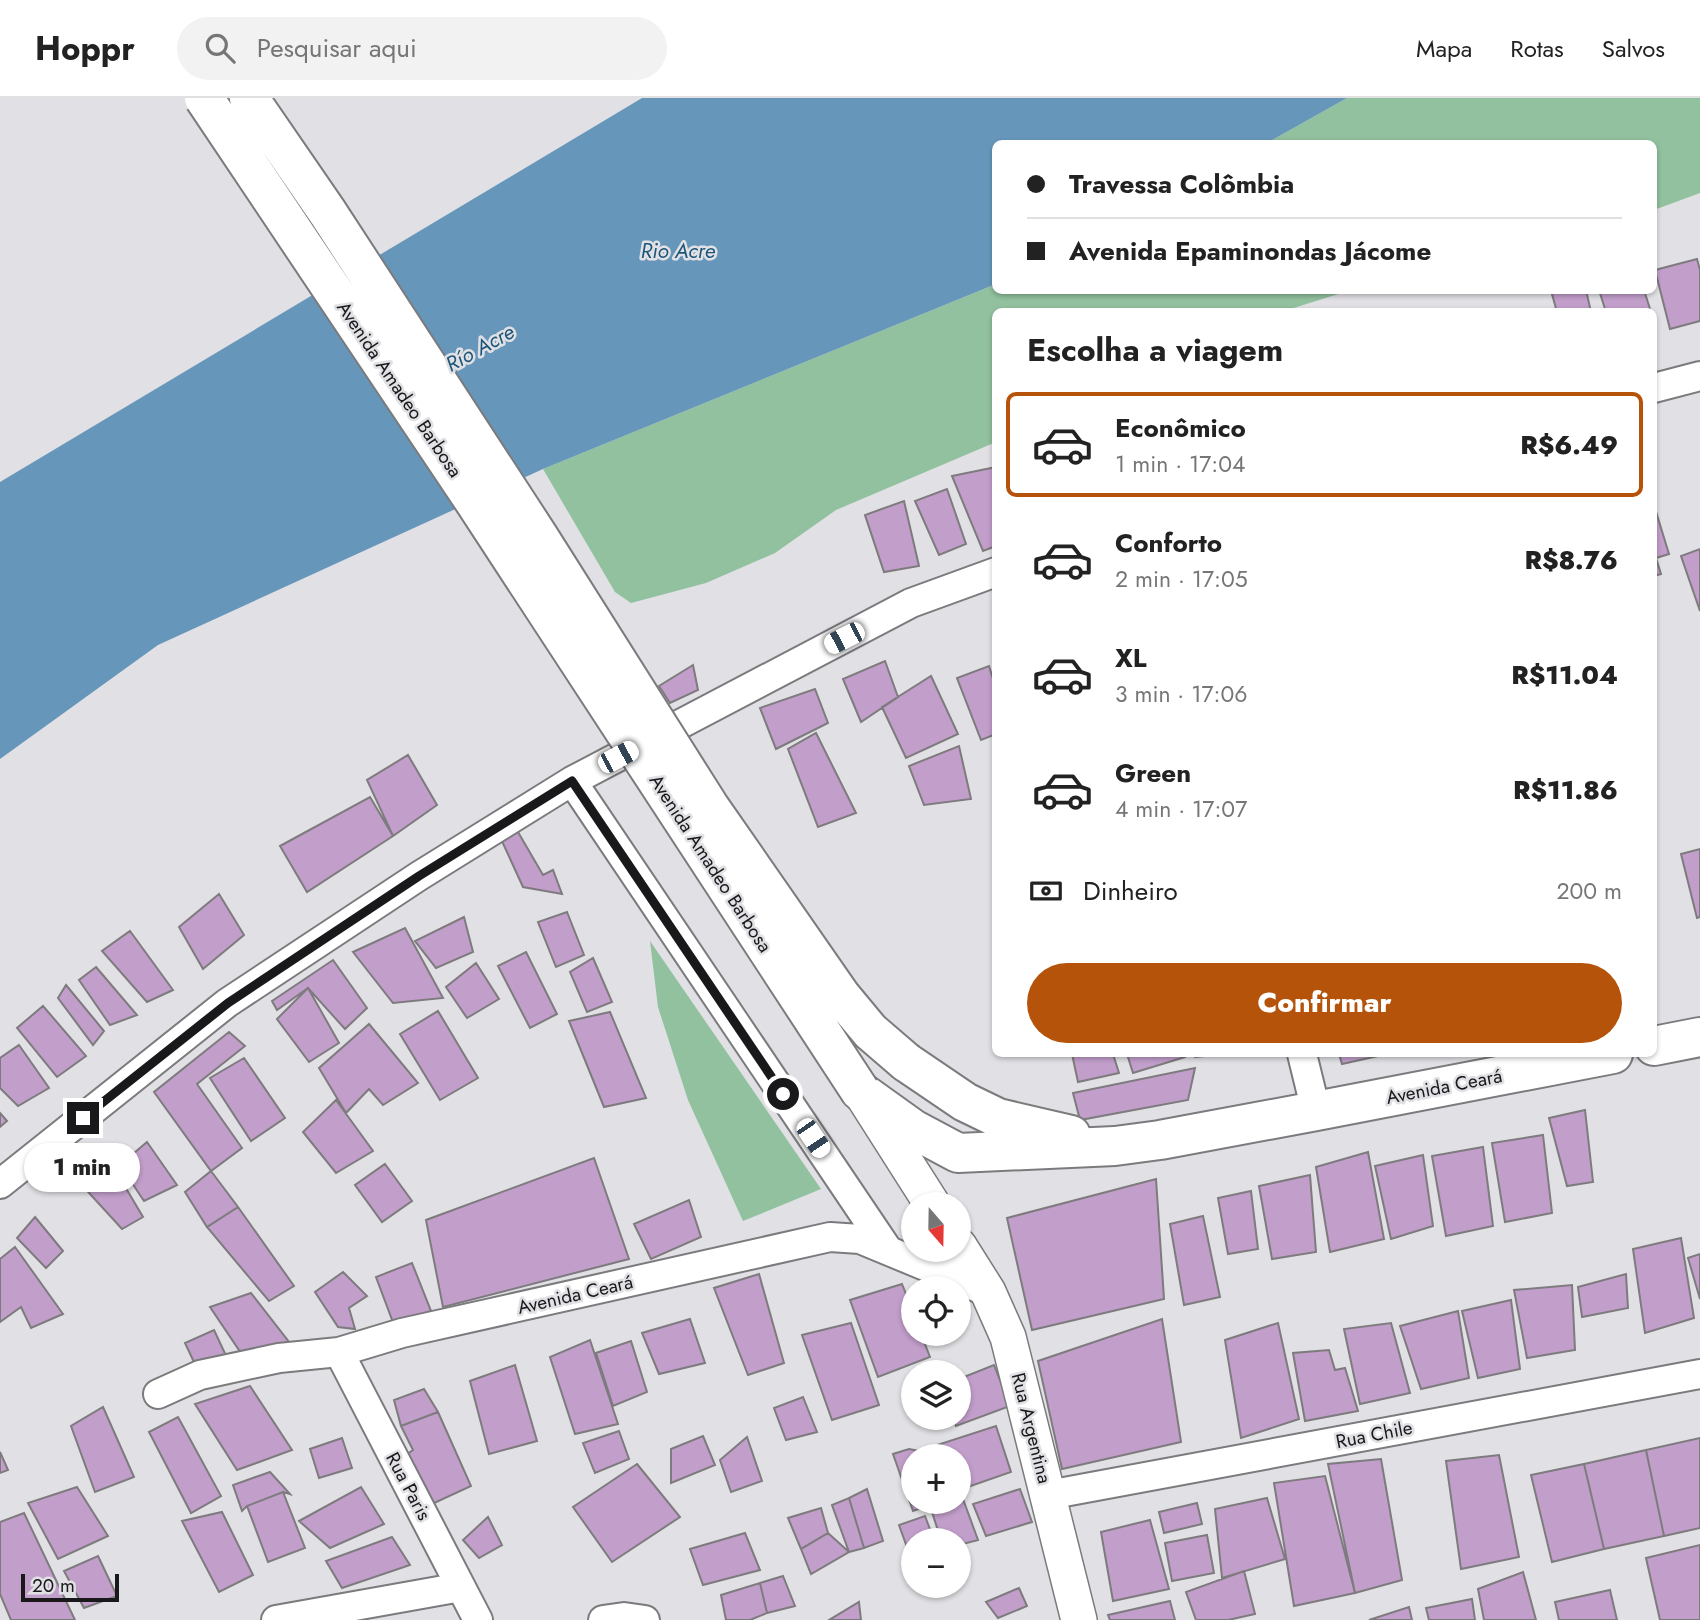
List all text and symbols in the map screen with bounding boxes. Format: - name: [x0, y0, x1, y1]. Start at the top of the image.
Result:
- search box: [177, 17, 667, 80]
- text: Hoppr: [35, 25, 135, 72]
- icon: search: [201, 29, 239, 67]
- text: Pesquisar aqui: [257, 29, 417, 67]
- text: Mapa: [1416, 31, 1472, 66]
- text: Rotas: [1510, 31, 1564, 66]
- text: Salvos: [1602, 31, 1665, 66]
- text: Travessa Colômbia: [1069, 165, 1294, 203]
- text: Avenida Epaminondas Jácome: [1069, 232, 1431, 270]
- water label: Rio Acre: [641, 236, 716, 266]
- street label: Avenida Amadeo Barbosa: [330, 296, 469, 483]
- water label: Río Acre: [440, 317, 520, 379]
- text: Escolha a viagem: [1027, 327, 1283, 373]
- text: Econômico: [1115, 409, 1246, 447]
- icon: car: [1031, 413, 1094, 476]
- text: R$6.49: [1520, 426, 1618, 464]
- text: 1 min · 17:04: [1115, 447, 1245, 481]
- text: Conforto: [1115, 524, 1222, 562]
- icon: car: [1031, 528, 1094, 591]
- text: R$8.76: [1525, 541, 1618, 579]
- text: 2 min · 17:05: [1115, 562, 1248, 596]
- car: [821, 619, 868, 657]
- text: XL: [1115, 639, 1147, 677]
- icon: car: [1031, 643, 1094, 706]
- text: R$11.04: [1511, 656, 1618, 694]
- text: 3 min · 17:06: [1115, 677, 1248, 711]
- car: [595, 738, 642, 776]
- text: Green: [1115, 754, 1191, 792]
- icon: car: [1031, 758, 1094, 821]
- street label: Avenida Amadeo Barbosa: [643, 769, 778, 958]
- text: R$11.86: [1513, 771, 1618, 809]
- text: 4 min · 17:07: [1115, 792, 1247, 826]
- icon: cash: [1027, 872, 1065, 910]
- text: Dinheiro: [1083, 872, 1178, 910]
- text: 200 m: [1556, 874, 1622, 908]
- button: Confirmar: [1027, 963, 1622, 1043]
- street label: Avenida Ceará: [1384, 1062, 1504, 1111]
- route start: [767, 1078, 799, 1110]
- route end: [67, 1102, 99, 1134]
- car: [793, 1115, 834, 1161]
- callout: 1 min: [25, 1142, 141, 1192]
- text: 1 min: [53, 1150, 111, 1184]
- north arrow: [901, 1192, 971, 1262]
- map controls: [901, 1192, 971, 1598]
- street label: Avenida Ceará: [515, 1268, 636, 1321]
- button: locate: [901, 1276, 971, 1346]
- button: layers: [901, 1360, 971, 1430]
- street label: Rua Argentina: [1005, 1370, 1058, 1486]
- street label: Rua Chile: [1333, 1414, 1415, 1455]
- button: +: [901, 1444, 971, 1514]
- street label: Rua Paris: [379, 1447, 438, 1525]
- button: −: [901, 1528, 971, 1598]
- scale bar: [21, 1571, 119, 1603]
- text: 20 m: [32, 1572, 75, 1599]

